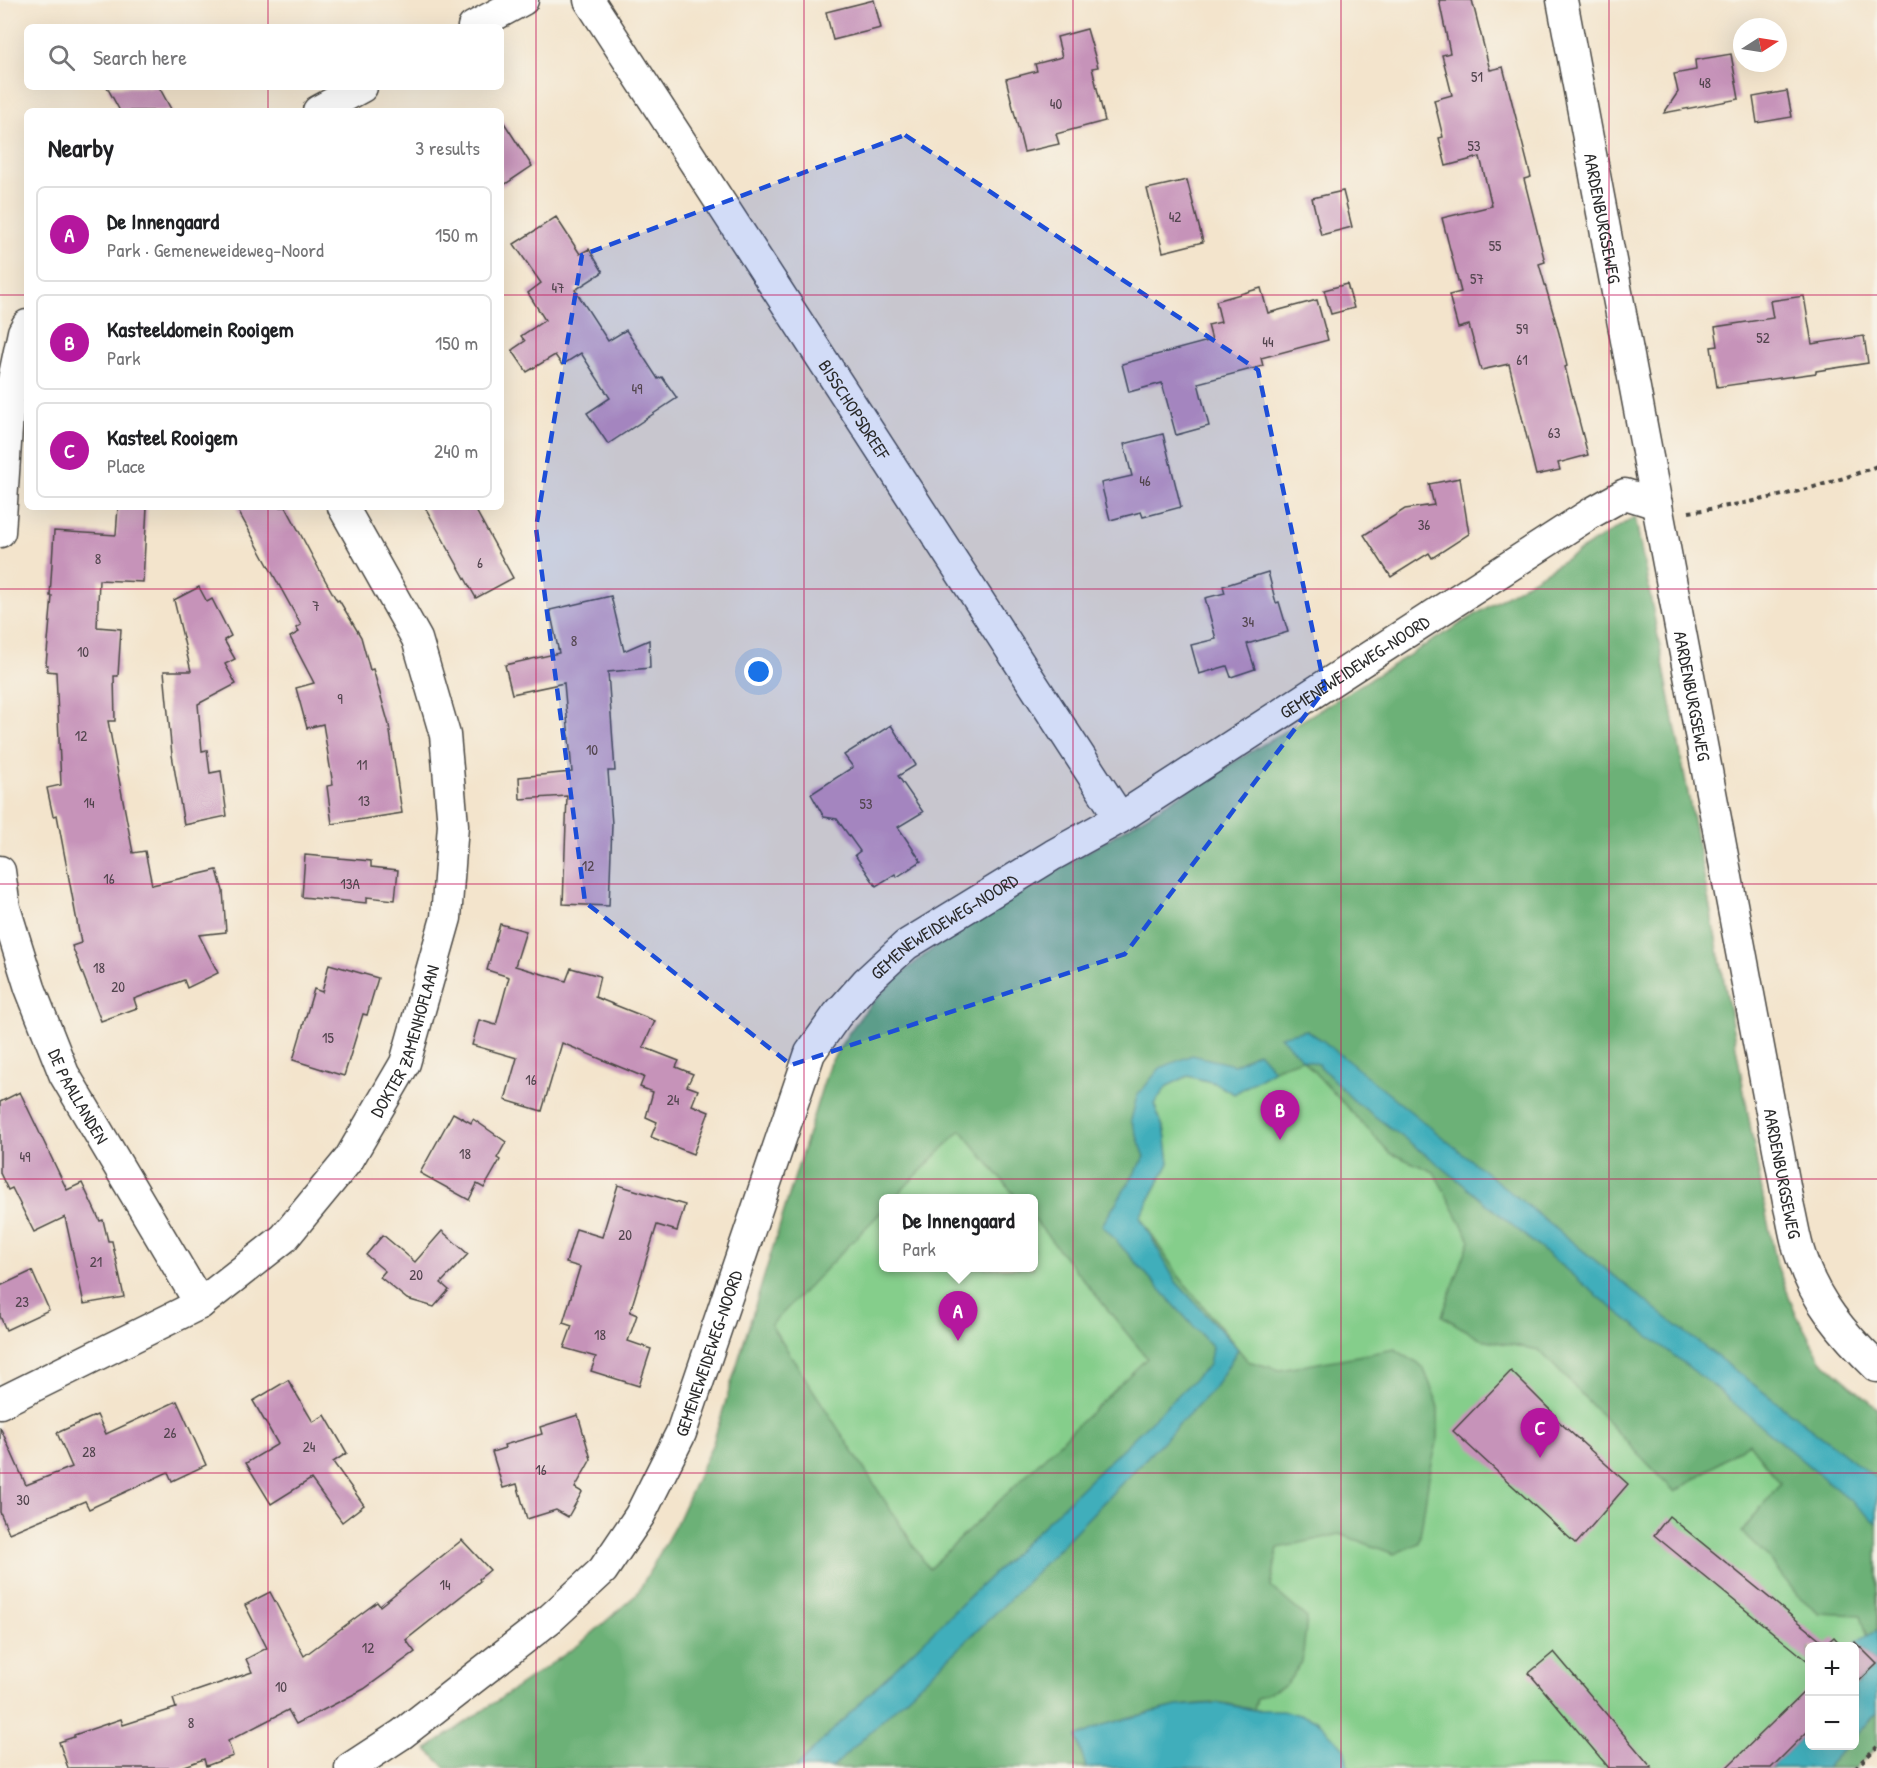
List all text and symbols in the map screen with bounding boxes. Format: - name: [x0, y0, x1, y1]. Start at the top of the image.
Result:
- north arrow: [1733, 18, 1787, 72]
- search box: [24, 24, 504, 90]
- icon: search: [45, 41, 78, 74]
- text: Search here: [93, 42, 187, 72]
- house number: 51: [1471, 66, 1483, 87]
- house number: 48: [1699, 72, 1711, 93]
- house number: 40: [1050, 93, 1062, 114]
- text: Nearby: [48, 130, 114, 165]
- text: 3 results: [415, 134, 480, 161]
- house number: 53: [1467, 135, 1481, 156]
- street label: AARDENBURGSEWEG: [1579, 151, 1628, 286]
- text: De Innengaard: [107, 206, 219, 236]
- house number: 42: [1169, 206, 1181, 227]
- text: A: [65, 221, 74, 248]
- text: 150 m: [435, 221, 478, 248]
- house number: 55: [1489, 235, 1502, 256]
- text: Park · Gemeneweideweg-Noord: [107, 236, 324, 263]
- house number: 57: [1470, 268, 1484, 289]
- house number: 47: [551, 277, 565, 298]
- text: Kasteeldomein Rooigem: [107, 314, 294, 344]
- house number: 59: [1516, 318, 1528, 339]
- house number: 52: [1756, 327, 1770, 348]
- text: B: [64, 329, 75, 356]
- text: 150 m: [435, 329, 478, 356]
- house number: 44: [1262, 331, 1274, 352]
- text: Park: [107, 344, 140, 371]
- house number: 61: [1516, 349, 1528, 370]
- street label: BISSCHOPSDREEF: [813, 354, 897, 465]
- house number: 49: [631, 378, 643, 399]
- text: Kasteel Rooigem: [107, 422, 238, 452]
- house number: 63: [1548, 422, 1561, 443]
- text: C: [64, 437, 75, 464]
- text: 240 m: [434, 437, 478, 464]
- text: Place: [107, 452, 146, 479]
- house number: 46: [1139, 470, 1151, 491]
- house number: 36: [1418, 514, 1430, 535]
- house number: 8: [95, 548, 101, 569]
- house number: 6: [477, 552, 483, 573]
- house number: 7: [312, 595, 320, 616]
- street label: GEMENEWEIDEWEG-NOORD: [1274, 608, 1435, 724]
- house number: 34: [1242, 611, 1255, 632]
- street label: AARDENBURGSEWEG: [1668, 629, 1717, 763]
- house number: 8: [571, 630, 577, 651]
- house number: 10: [77, 641, 89, 662]
- your location: [744, 657, 773, 686]
- house number: 9: [337, 688, 343, 709]
- house number: 12: [75, 725, 87, 746]
- house number: 10: [586, 739, 598, 760]
- house number: 11: [357, 754, 367, 775]
- house number: 13: [358, 790, 370, 811]
- house number: 14: [83, 792, 95, 813]
- house number: 53: [859, 793, 873, 814]
- house number: 12: [582, 855, 594, 876]
- street label: GEMENEWEIDEWEG-NOORD: [864, 867, 1023, 985]
- house number: 16: [103, 868, 115, 889]
- house number: 13A: [340, 873, 360, 894]
- house number: 18: [93, 957, 105, 978]
- street label: DOKTER ZAMENHOFLAAN: [364, 962, 445, 1122]
- house number: 20: [111, 976, 125, 997]
- house number: 15: [322, 1027, 335, 1048]
- street label: DE PAALLANDEN: [43, 1045, 115, 1148]
- house number: 16: [525, 1069, 537, 1090]
- house number: 24: [667, 1089, 680, 1110]
- pin: B: [1260, 1090, 1300, 1140]
- street label: AARDENBURGSEWEG: [1758, 1106, 1808, 1241]
- house number: 18: [459, 1143, 471, 1164]
- house number: 49: [19, 1146, 31, 1167]
- popup: [879, 1194, 1038, 1272]
- text: De Innengaard: [902, 1205, 1015, 1235]
- house number: 20: [618, 1224, 632, 1245]
- text: Park: [902, 1235, 936, 1262]
- house number: 21: [90, 1251, 102, 1272]
- house number: 20: [409, 1264, 423, 1285]
- street label: GEMENEWEIDEWEG-NOORD: [668, 1266, 748, 1440]
- house number: 23: [15, 1291, 29, 1312]
- pin: A: [938, 1292, 978, 1341]
- house number: 18: [594, 1324, 606, 1345]
- pin: C: [1520, 1408, 1560, 1458]
- house number: 26: [163, 1422, 177, 1443]
- house number: 24: [303, 1436, 316, 1457]
- house number: 28: [82, 1441, 96, 1462]
- house number: 16: [535, 1459, 547, 1480]
- house number: 30: [16, 1489, 30, 1510]
- house number: 14: [439, 1574, 451, 1595]
- house number: 12: [362, 1637, 374, 1658]
- map controls: [1805, 1642, 1859, 1750]
- button: +: [1805, 1642, 1859, 1696]
- house number: 10: [275, 1676, 287, 1697]
- button: −: [1805, 1696, 1859, 1750]
- house number: 8: [188, 1712, 194, 1733]

